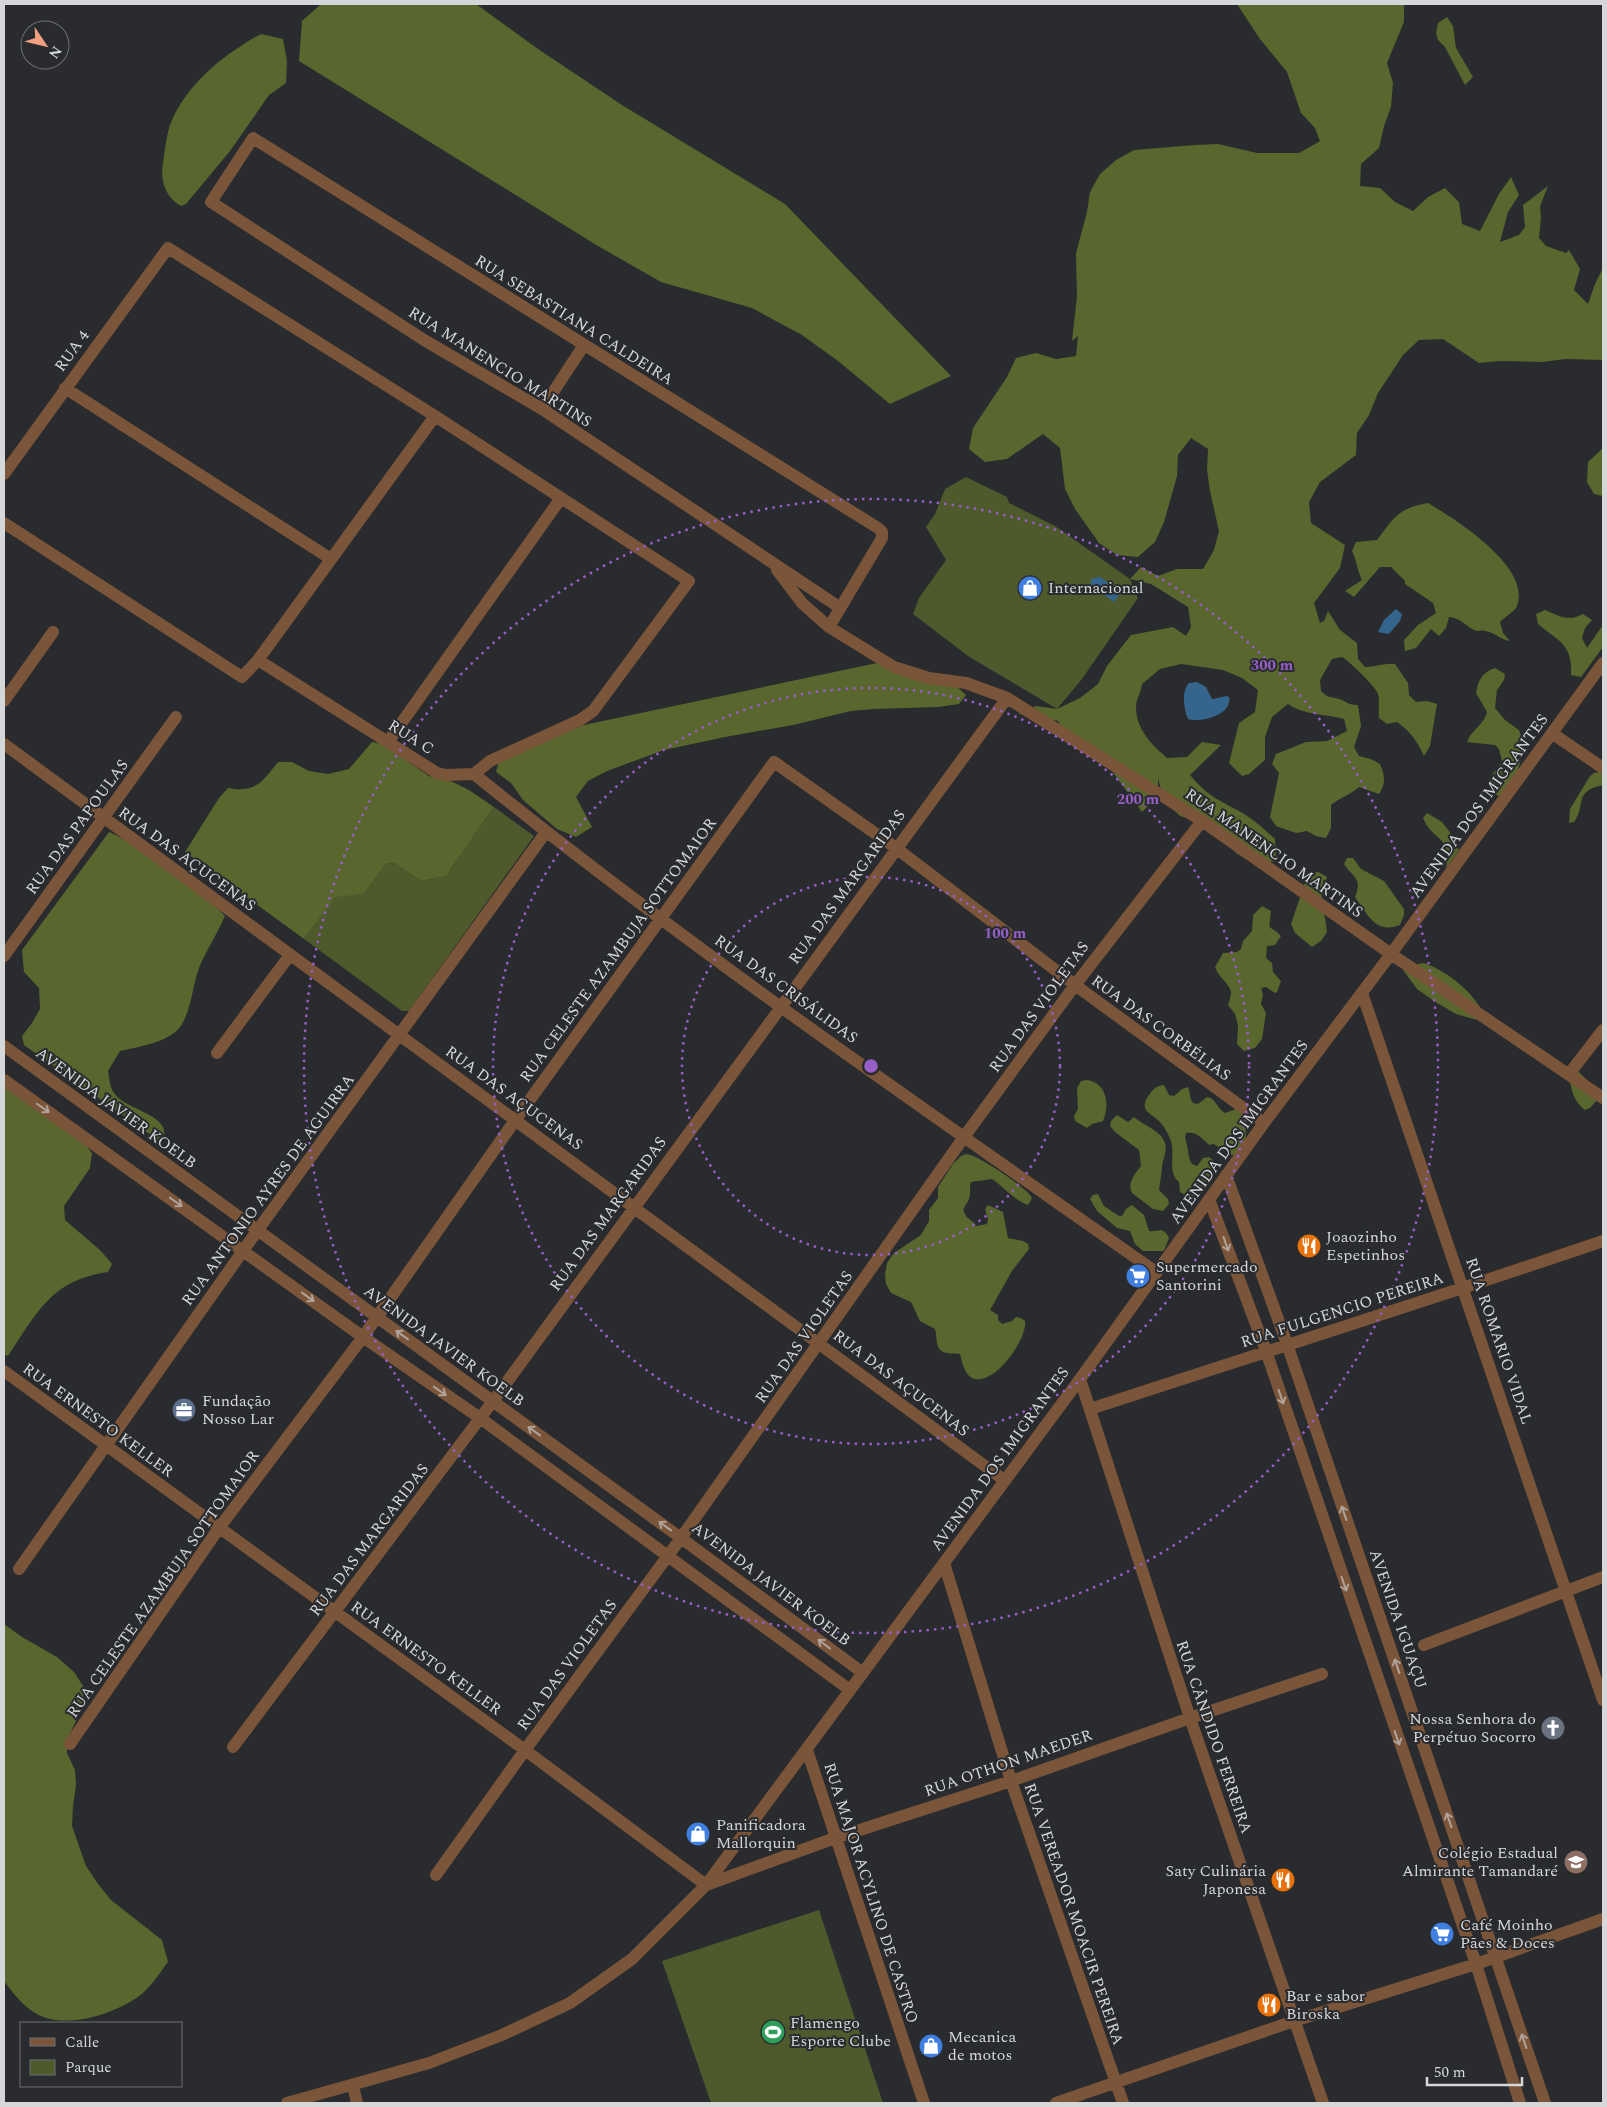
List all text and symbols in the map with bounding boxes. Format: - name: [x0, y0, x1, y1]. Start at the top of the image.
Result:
- north arrow: [20, 20, 70, 70]
- text: N: [43, 41, 67, 63]
- street label: RUA SEBASTIANA CALDEIRA: [470, 249, 678, 391]
- street label: RUA MANENCIO MARTINS: [404, 300, 596, 434]
- street label: RUA 4: [49, 325, 95, 377]
- shop icon: Internacional: [1017, 575, 1043, 601]
- place label: Internacional: [1048, 576, 1143, 600]
- text: 300 m: [1251, 654, 1294, 677]
- street label: AVENIDA DOS IMIGRANTES: [1404, 709, 1554, 903]
- street label: RUA C: [383, 714, 439, 760]
- street label: RUA DAS PAPOULAS: [20, 754, 134, 900]
- street label: RUA MANENCIO MARTINS: [1180, 782, 1368, 924]
- text: 200 m: [1117, 788, 1160, 811]
- street label: RUA DAS AÇUCENAS: [113, 801, 261, 917]
- street label: RUA DAS MARGARIDAS: [783, 805, 911, 969]
- street label: RUA CELESTE AZAMBUJA SOTTOMAIOR: [514, 812, 723, 1087]
- text: 100 m: [984, 922, 1027, 945]
- street label: RUA DAS CRISÁLIDAS: [709, 929, 863, 1049]
- street label: RUA DAS VIOLETAS: [983, 936, 1095, 1078]
- street label: RUA DAS CORBÉLIAS: [1086, 969, 1236, 1087]
- street label: AVENIDA DOS IMIGRANTES: [1164, 1035, 1314, 1229]
- street label: RUA DAS AÇUCENAS: [440, 1040, 588, 1156]
- street label: AVENIDA JAVIER KOELB: [31, 1041, 201, 1175]
- centre of rings: [862, 1057, 880, 1075]
- street label: RUA ANTONIO AYRES DE AGUIRRA: [176, 1069, 360, 1311]
- one-way arrow: [36, 1103, 50, 1113]
- street label: RUA DAS MARGARIDAS: [544, 1132, 672, 1296]
- one-way arrow: [169, 1197, 183, 1207]
- place label: Joaozinho Espetinhos: [1326, 1225, 1405, 1267]
- restaurant icon: Joaozinho Espetinhos: [1296, 1233, 1322, 1259]
- one-way arrow: [1222, 1236, 1231, 1251]
- street label: RUA ROMARIO VIDAL: [1459, 1254, 1539, 1428]
- place label: Supermercado Santorini: [1156, 1255, 1258, 1297]
- supermarket icon: Supermercado Santorini: [1125, 1263, 1151, 1289]
- street label: RUA DAS VIOLETAS: [749, 1266, 859, 1408]
- street label: RUA FULGENCIO PEREIRA: [1237, 1266, 1447, 1354]
- street label: AVENIDA JAVIER KOELB: [359, 1279, 529, 1413]
- one-way arrow: [301, 1292, 315, 1302]
- street label: RUA DAS AÇUCENAS: [828, 1324, 974, 1442]
- one-way arrow: [396, 1330, 409, 1341]
- street label: RUA ERNESTO KELLER: [17, 1357, 179, 1483]
- street label: AVENIDA DOS IMIGRANTES: [925, 1362, 1075, 1556]
- one-way arrow: [433, 1386, 447, 1396]
- place label: Fundação Nosso Lar: [202, 1389, 274, 1431]
- one-way arrow: [1277, 1389, 1286, 1404]
- office icon: Fundação Nosso Lar: [171, 1397, 197, 1423]
- one-way arrow: [527, 1426, 541, 1436]
- street label: RUA CELESTE AZAMBUJA SOTTOMAIOR: [61, 1445, 265, 1723]
- street label: RUA DAS MARGARIDAS: [303, 1458, 435, 1622]
- one-way arrow: [1339, 1505, 1349, 1521]
- street label: AVENIDA JAVIER KOELB: [686, 1516, 856, 1652]
- one-way arrow: [658, 1521, 672, 1531]
- street label: AVENIDA IGUAÇU: [1363, 1546, 1433, 1692]
- one-way arrow: [1340, 1576, 1350, 1592]
- street label: RUA DAS VIOLETAS: [511, 1594, 623, 1736]
- street label: RUA ERNESTO KELLER: [345, 1595, 507, 1721]
- street label: RUA CÂNDIDO FERREIRA: [1170, 1637, 1258, 1837]
- one-way arrow: [817, 1639, 831, 1649]
- one-way arrow: [1392, 1659, 1401, 1675]
- place label: Nossa Senhora do Perpétuo Socorro: [1409, 1707, 1536, 1749]
- church icon: Nossa Senhora do Perpétuo Socorro: [1540, 1715, 1566, 1741]
- street label: RUA OTHON MAEDER: [921, 1723, 1096, 1803]
- one-way arrow: [1393, 1730, 1402, 1745]
- street label: RUA MAJOR ACYLINO DE CASTRO: [817, 1760, 925, 2026]
- street label: RUA VEREADOR MOACIR PEREIRA: [1018, 1780, 1130, 2048]
- place label: Panificadora Mallorquin: [716, 1813, 806, 1855]
- one-way arrow: [1444, 1813, 1453, 1829]
- shop icon: Panificadora Mallorquin: [685, 1821, 711, 1847]
- place label: Colégio Estadual Almirante Tamandaré: [1402, 1841, 1558, 1883]
- school or university icon: Colégio Estadual Almirante Tamandaré: [1563, 1849, 1589, 1875]
- place label: Saty Culinária Japonesa: [1165, 1859, 1266, 1901]
- restaurant icon: Saty Culinária Japonesa: [1270, 1867, 1296, 1893]
- place label: Café Moinho Pães & Doces: [1460, 1913, 1555, 1955]
- supermarket icon: Café Moinho Pães & Doces: [1429, 1921, 1455, 1947]
- place label: Bar e sabor Biroska: [1286, 1984, 1365, 2026]
- restaurant icon: Bar e sabor Biroska: [1256, 1992, 1282, 2018]
- place label: Flamengo Esporte Clube: [790, 2011, 891, 2053]
- sports icon: Flamengo Esporte Clube: [760, 2019, 786, 2045]
- legend: [20, 2022, 182, 2087]
- place label: Mecanica de motos: [948, 2025, 1016, 2067]
- text: Calle: [65, 2031, 99, 2054]
- shop icon: Mecanica de motos: [918, 2033, 944, 2059]
- one-way arrow: [1519, 2033, 1528, 2049]
- scale bar: [1427, 2054, 1522, 2086]
- text: Parque: [65, 2056, 112, 2079]
- text: 50 m: [1434, 2061, 1466, 2084]

